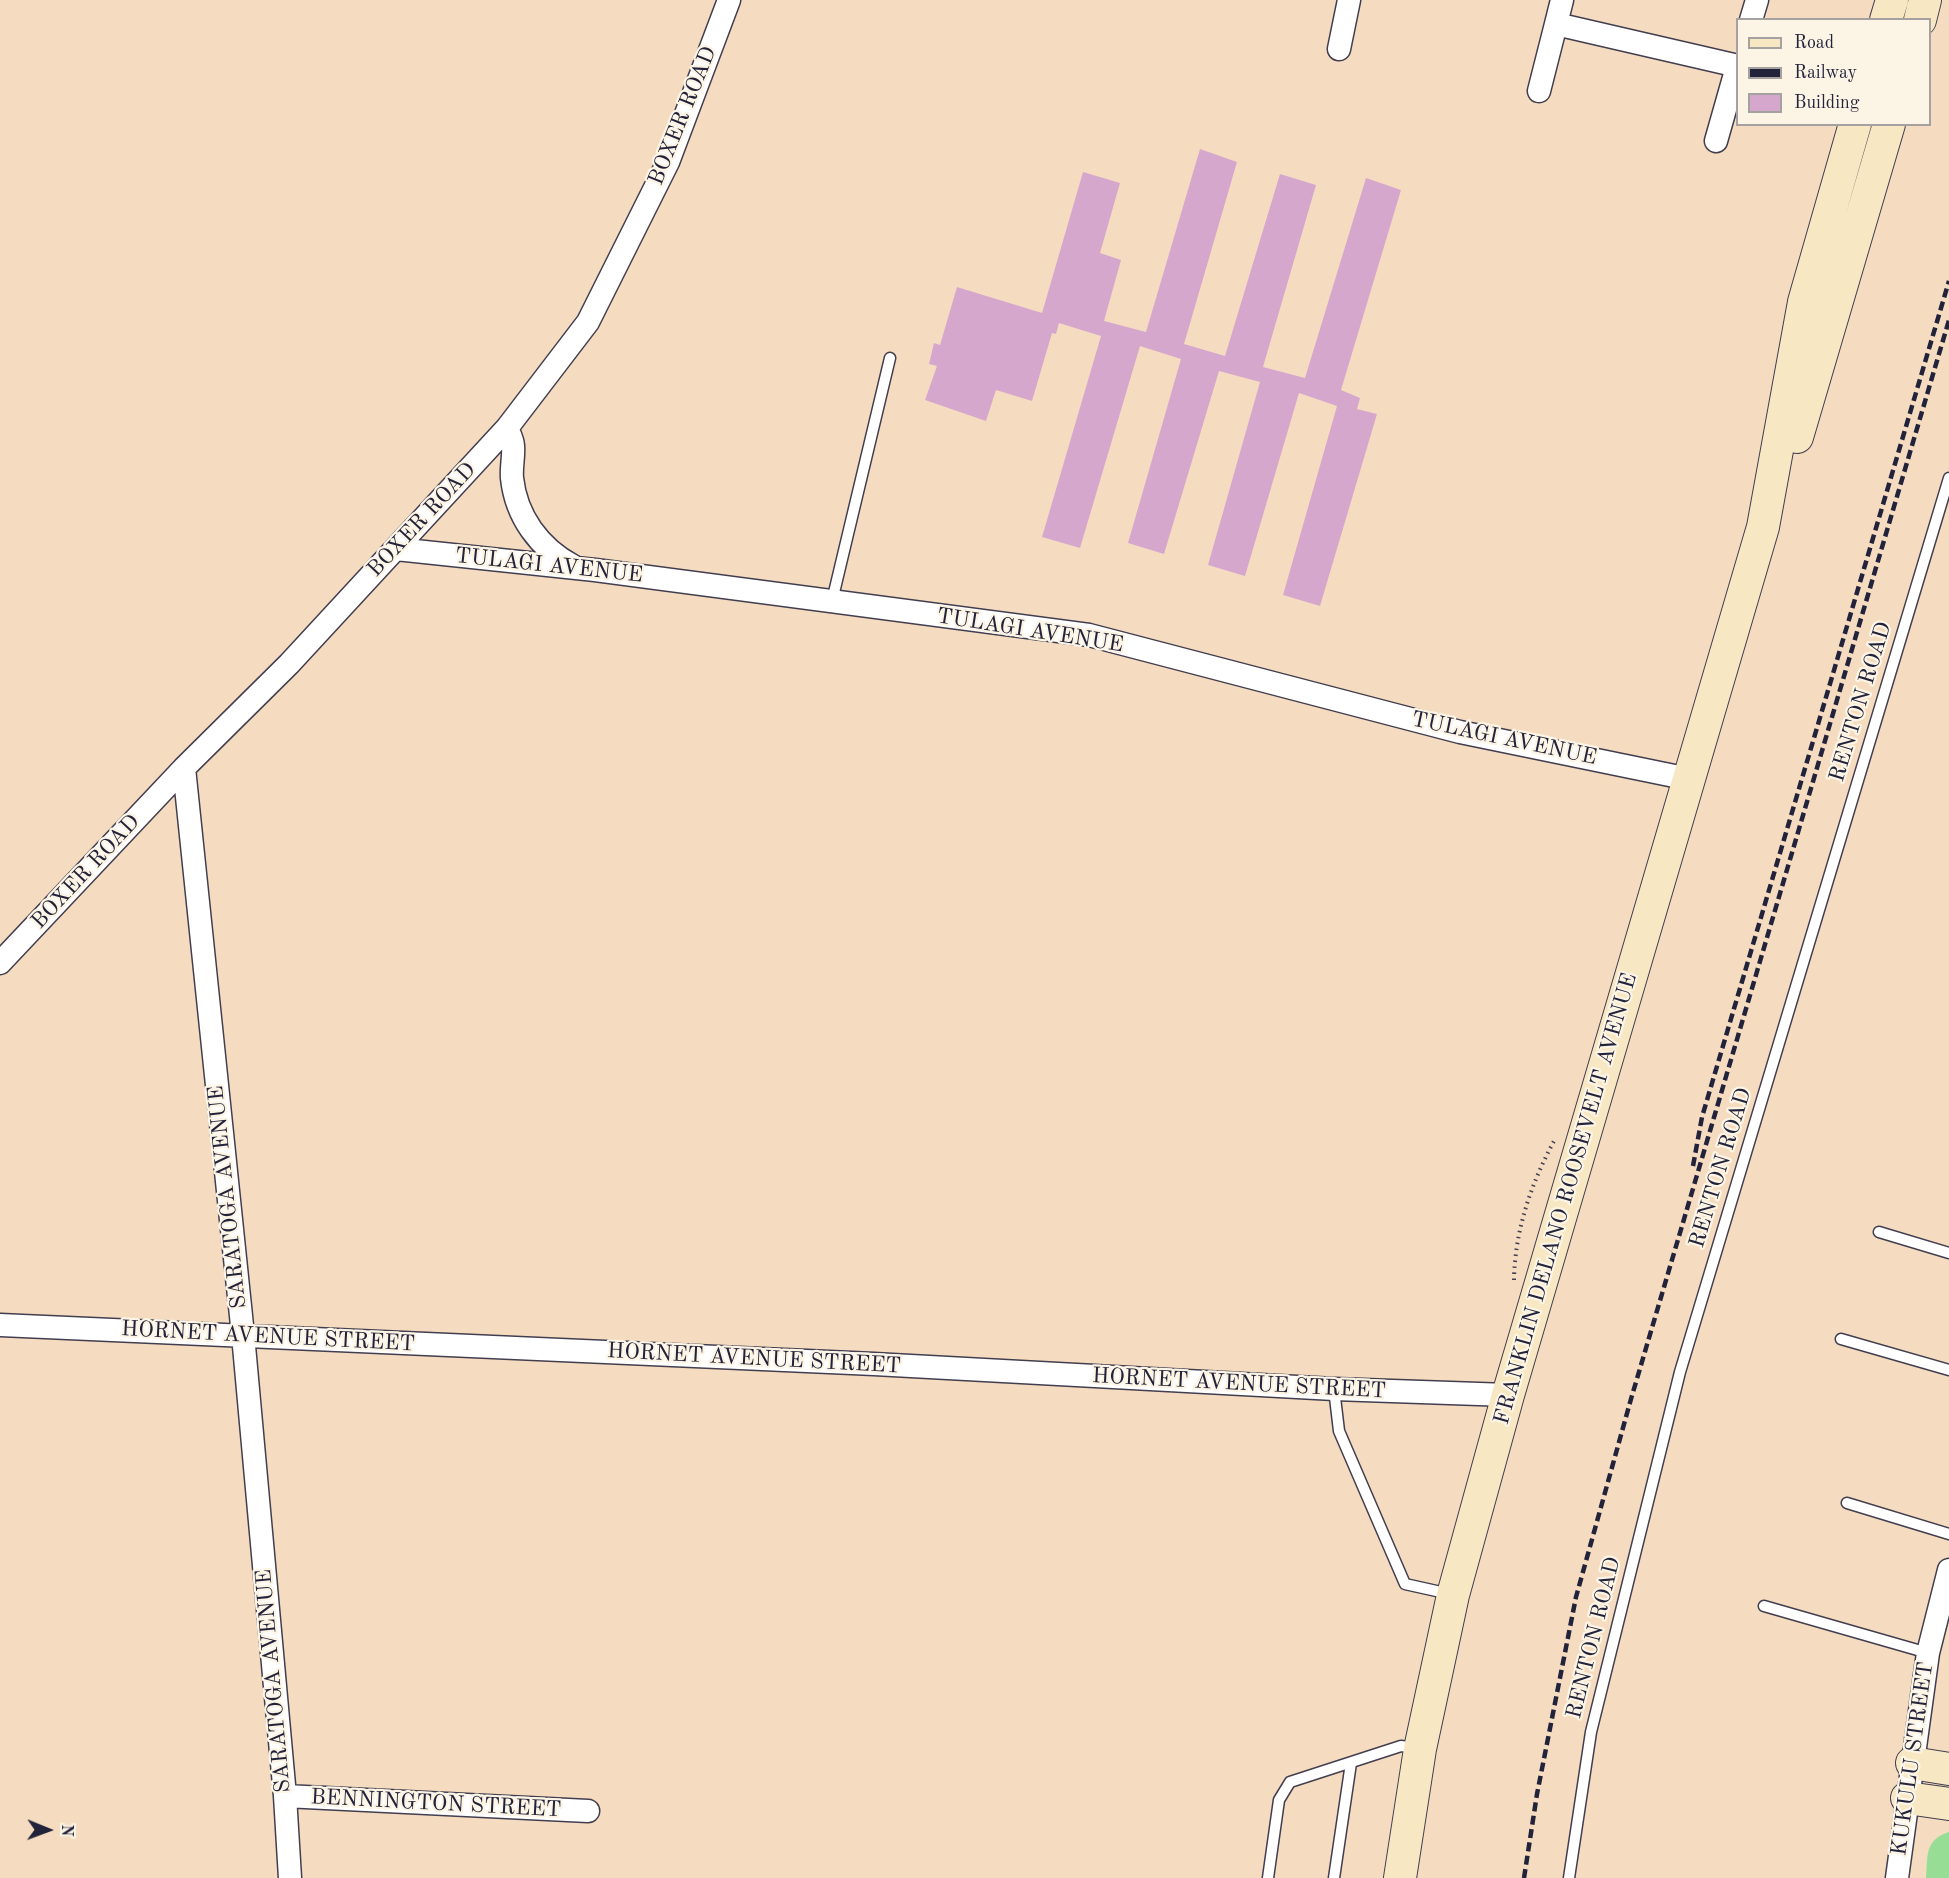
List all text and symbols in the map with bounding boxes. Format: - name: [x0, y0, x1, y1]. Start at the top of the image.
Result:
- legend: [1736, 18, 1931, 126]
- text: Road: [1794, 34, 1834, 52]
- street label: BOXER ROAD: [643, 43, 723, 189]
- text: Railway: [1794, 64, 1857, 82]
- text: Building: [1794, 94, 1859, 112]
- street label: BOXER ROAD: [362, 457, 482, 583]
- street label: TULAGI AVENUE: [454, 543, 644, 589]
- street label: TULAGI AVENUE: [935, 603, 1125, 659]
- street label: RENTON ROAD: [1824, 619, 1898, 785]
- street label: TULAGI AVENUE: [1409, 706, 1599, 772]
- street label: BOXER ROAD: [26, 809, 146, 935]
- street label: FRANKLIN DELANO ROOSEVELT AVENUE: [1489, 970, 1643, 1428]
- street label: SARATOGA AVENUE: [203, 1084, 253, 1310]
- street label: RENTON ROAD: [1684, 1085, 1758, 1251]
- street label: HORNET AVENUE STREET: [120, 1316, 416, 1358]
- street label: HORNET AVENUE STREET: [606, 1338, 902, 1380]
- street label: HORNET AVENUE STREET: [1091, 1363, 1387, 1405]
- street label: RENTON ROAD: [1561, 1554, 1627, 1722]
- street label: SARATOGA AVENUE: [251, 1568, 297, 1794]
- street label: KUKULU STREET: [1886, 1660, 1940, 1858]
- street label: BENNINGTON STREET: [310, 1784, 562, 1824]
- north arrow: [18, 1800, 78, 1860]
- text: N: [58, 1824, 74, 1837]

